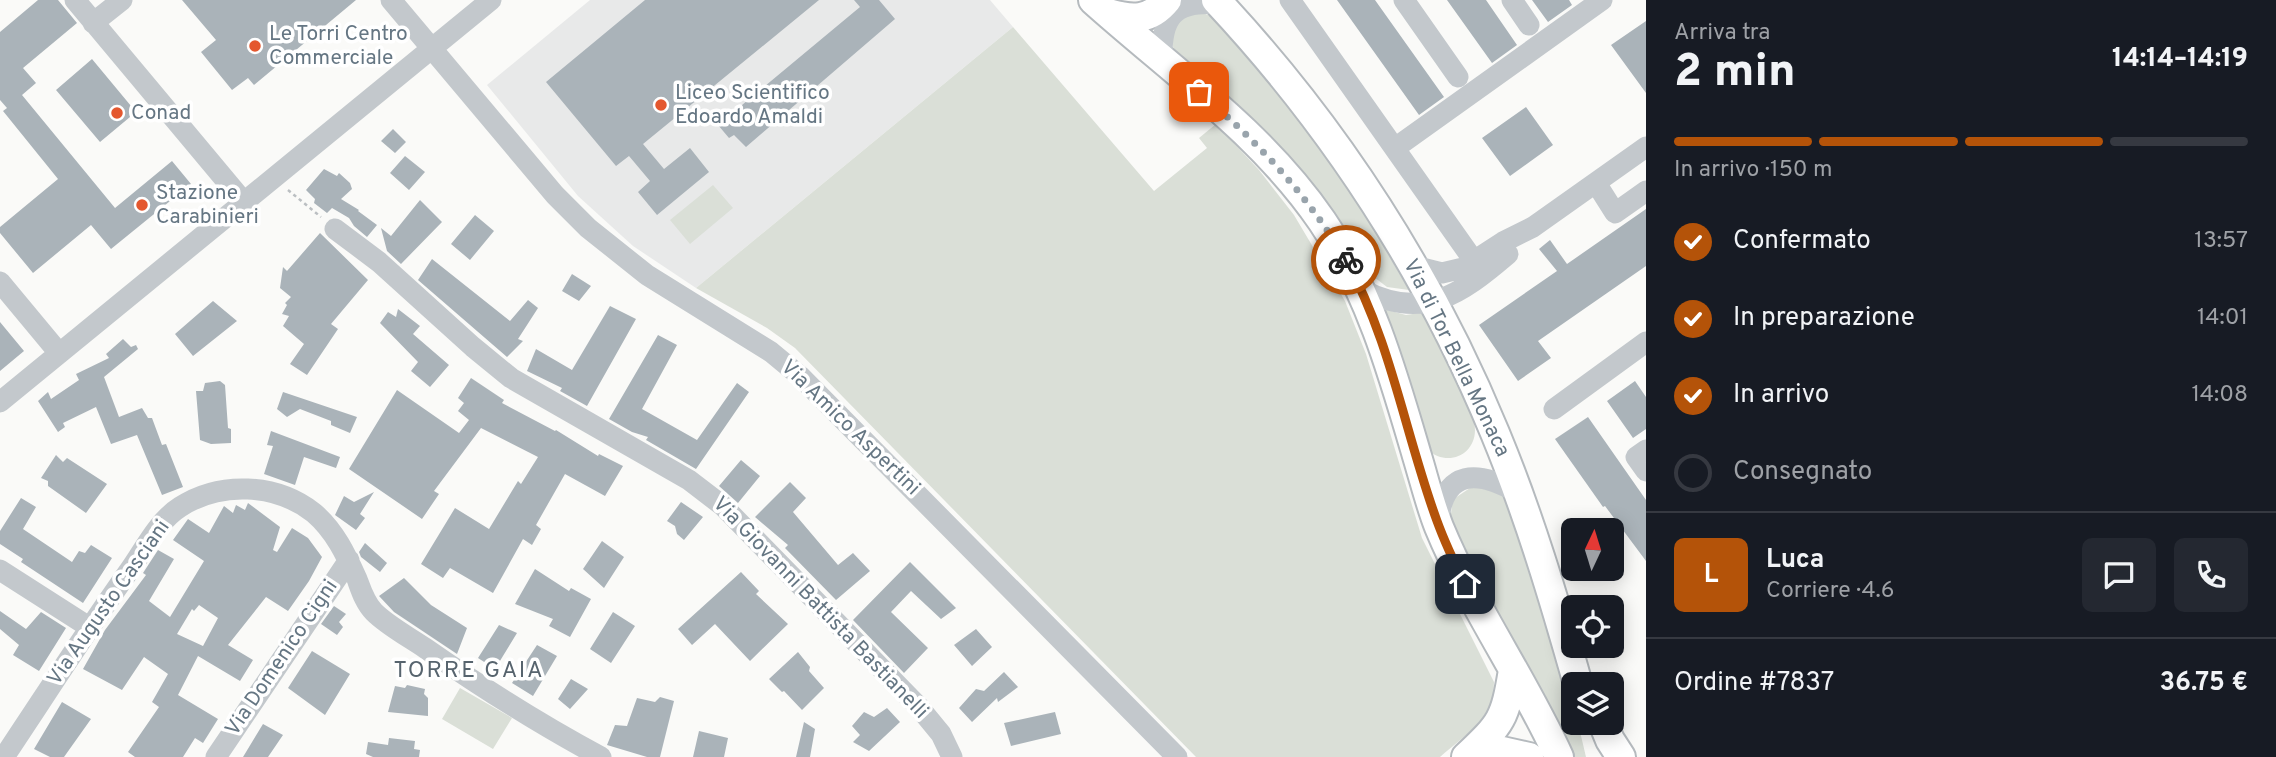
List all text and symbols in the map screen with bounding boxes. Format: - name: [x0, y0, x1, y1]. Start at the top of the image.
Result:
- text: Arriva tra: [1674, 19, 1770, 48]
- place label: Le Torri Centro Commerciale: [269, 21, 408, 72]
- marker: Le Torri Centro Commerciale: [247, 38, 263, 54]
- text: 14:14–14:19: [2112, 43, 2248, 76]
- text: 2 min: [1674, 44, 1796, 103]
- pin: [1169, 62, 1229, 122]
- icon: bag: [1180, 73, 1218, 111]
- place label: Liceo Scientifico Edoardo Amaldi: [675, 80, 830, 131]
- marker: Liceo Scientifico Edoardo Amaldi: [653, 97, 669, 113]
- place label: Conad: [131, 100, 191, 127]
- marker: Conad: [109, 105, 125, 121]
- text: In arrivo · 150 m: [1674, 156, 1833, 185]
- place label: Stazione Carabinieri: [156, 180, 259, 231]
- marker: Stazione Carabinieri: [134, 197, 150, 213]
- icon: check: [1674, 223, 1712, 261]
- courier: [1311, 225, 1381, 295]
- text: Confermato: [1733, 225, 1871, 258]
- text: 13:57: [2194, 227, 2248, 256]
- icon: bike: [1327, 241, 1365, 279]
- street label: Via di Tor Bella Monaca: [1396, 255, 1516, 461]
- icon: check: [1674, 300, 1712, 338]
- text: In preparazione: [1733, 302, 1915, 335]
- text: 14:01: [2197, 304, 2248, 333]
- street label: Via Amico Aspertini: [774, 354, 926, 502]
- icon: check: [1674, 377, 1712, 415]
- text: In arrivo: [1733, 379, 1829, 412]
- text: 14:08: [2192, 381, 2248, 410]
- text: Consegnato: [1733, 456, 1872, 489]
- street label: Via Giovanni Battista Bastianelli: [706, 491, 934, 725]
- street label: Via Augusto Casciani: [42, 515, 176, 691]
- north arrow: [1561, 518, 1624, 581]
- map controls: [1561, 518, 1624, 735]
- button: chat: [2082, 538, 2156, 612]
- button: phone: [2174, 538, 2248, 612]
- text: Luca: [1766, 544, 1824, 577]
- pin: [1435, 554, 1495, 614]
- text: L: [1704, 559, 1718, 592]
- icon: home: [1446, 565, 1484, 603]
- street label: Via Domenico Cigni: [220, 575, 344, 741]
- text: Corriere · 4.6: [1766, 577, 1895, 606]
- button: locate: [1561, 595, 1624, 658]
- district label: TORRE GAIA: [393, 657, 545, 686]
- text: Ordine #7837: [1674, 667, 1834, 700]
- text: 36.75 €: [2159, 667, 2248, 700]
- button: layers: [1561, 672, 1624, 735]

